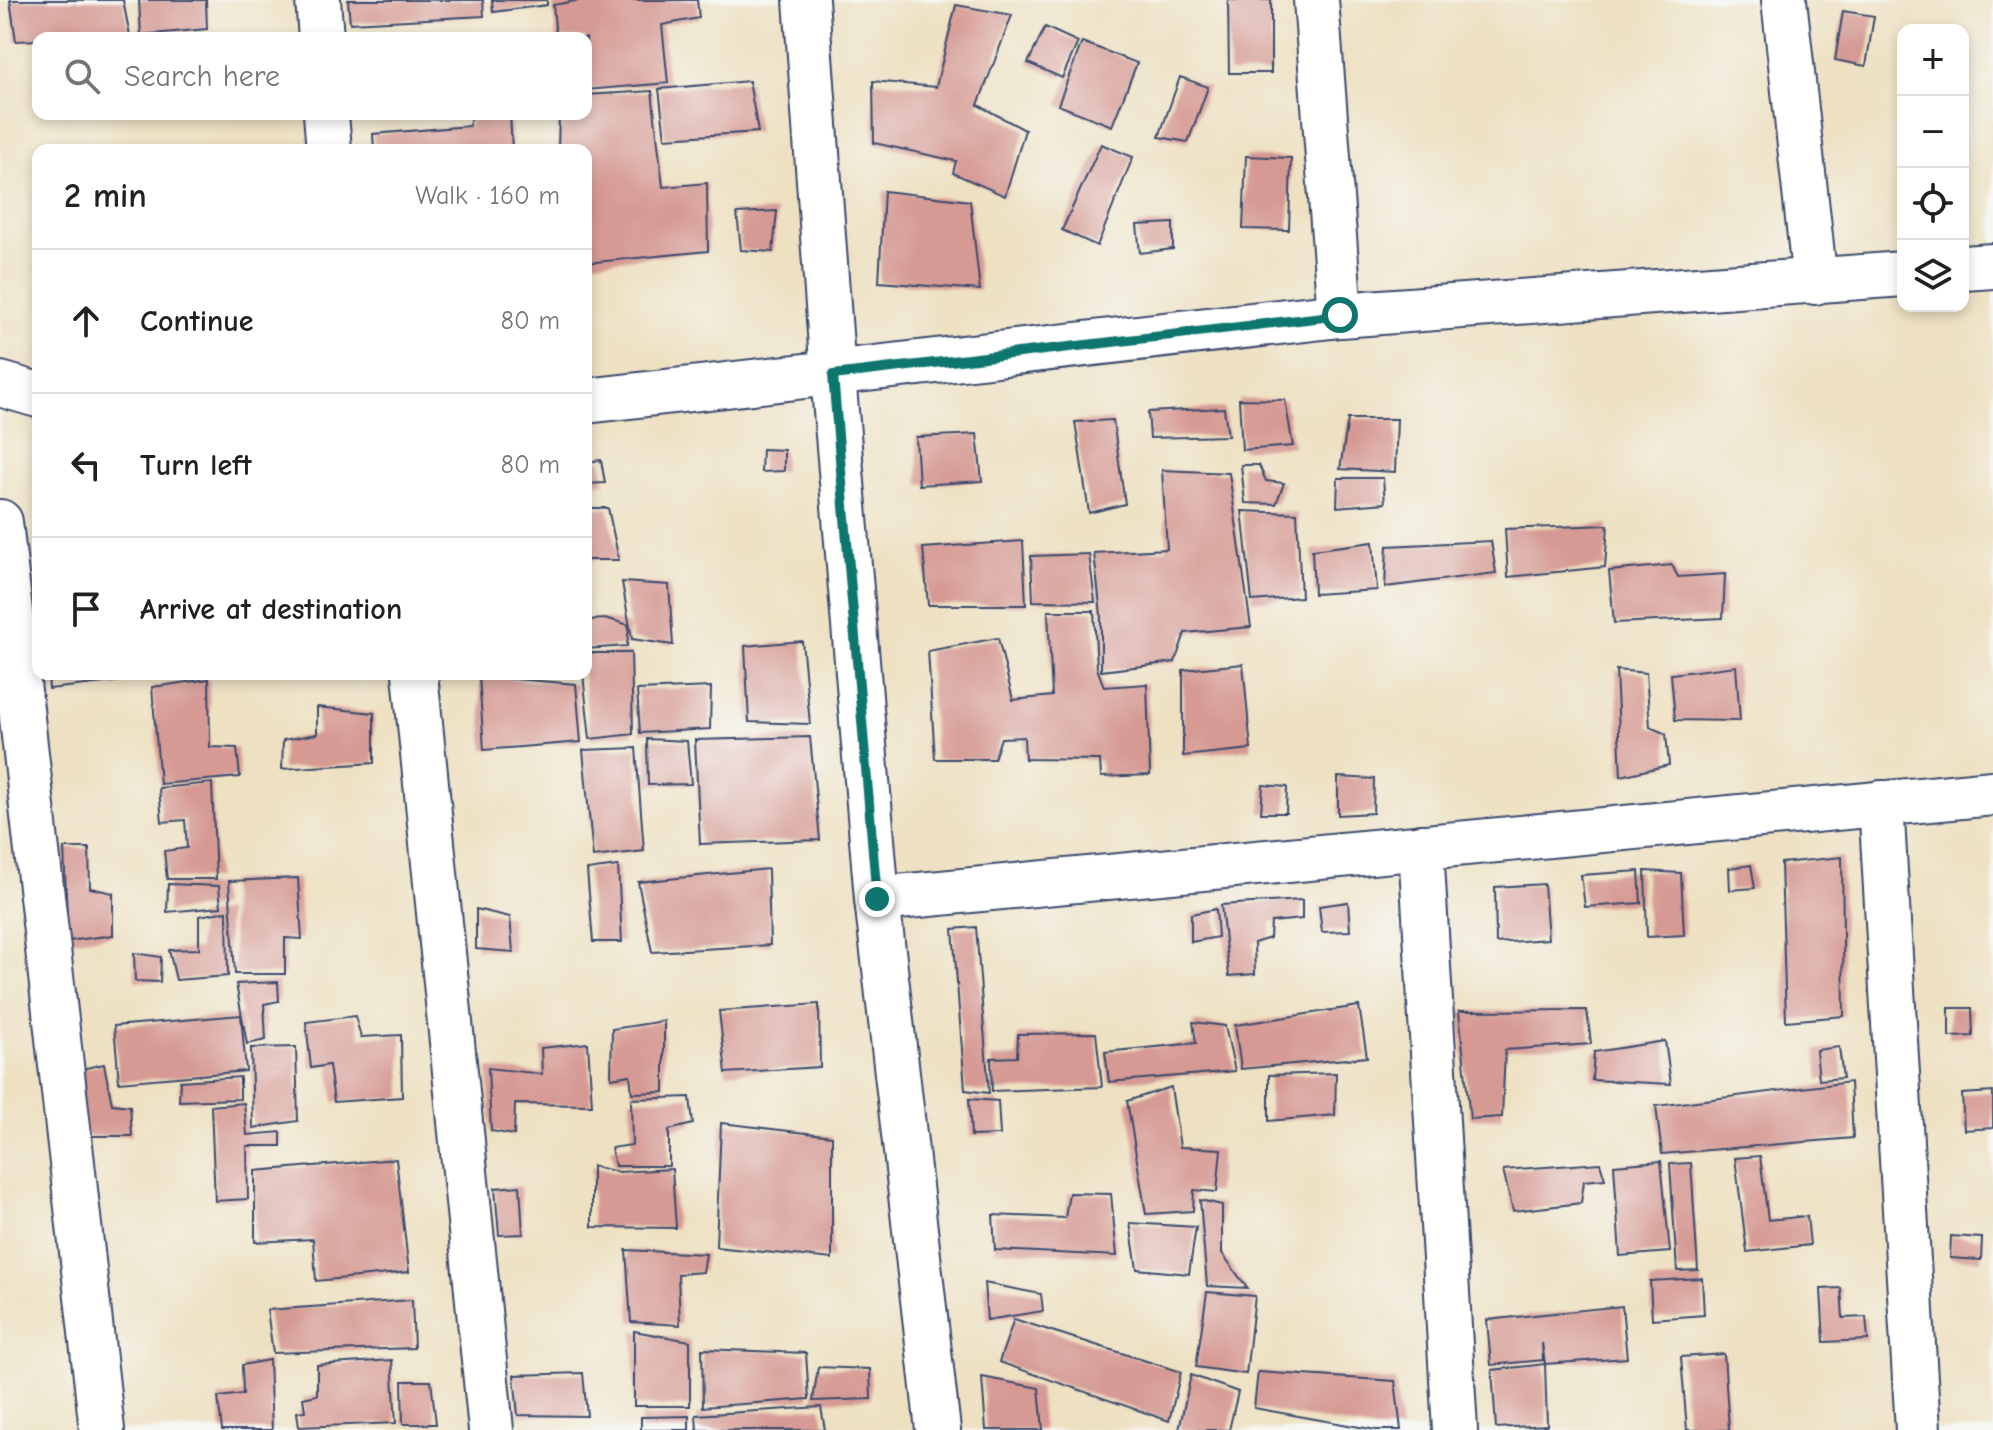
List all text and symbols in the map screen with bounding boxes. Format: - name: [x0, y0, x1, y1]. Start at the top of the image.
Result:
- map controls: [1897, 24, 1969, 312]
- button: +: [1897, 24, 1969, 96]
- search box: [32, 32, 592, 120]
- icon: search: [60, 54, 104, 98]
- text: Search here: [124, 59, 280, 94]
- button: −: [1897, 96, 1969, 168]
- button: locate: [1897, 168, 1969, 240]
- text: 2 min: [64, 176, 147, 216]
- text: Walk · 160 m: [415, 181, 560, 211]
- button: layers: [1897, 240, 1969, 312]
- route start: [1322, 297, 1358, 333]
- icon: ahead: [64, 299, 108, 343]
- text: Continue: [140, 304, 254, 339]
- text: 80 m: [501, 306, 560, 336]
- icon: left: [64, 443, 108, 487]
- text: Turn left: [140, 448, 252, 483]
- text: 80 m: [501, 450, 560, 480]
- icon: arrive: [64, 587, 108, 631]
- text: Arrive at destination: [140, 592, 402, 627]
- route end: [859, 881, 895, 917]

